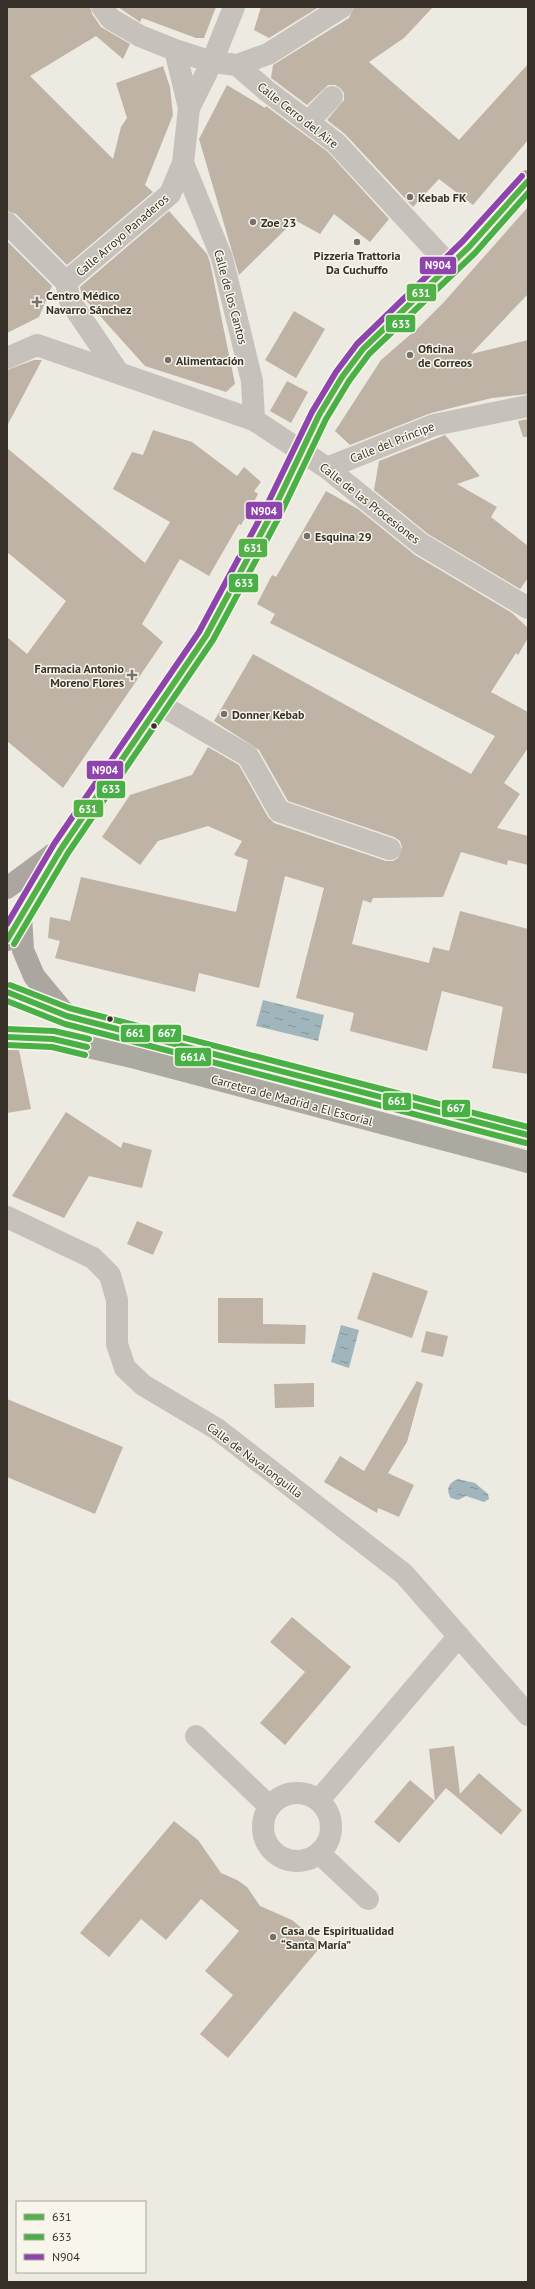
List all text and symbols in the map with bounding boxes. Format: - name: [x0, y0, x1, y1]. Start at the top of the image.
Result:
- street label: Calle Cerro del Aire: [255, 79, 341, 151]
- place label: Kebab FK: [418, 190, 467, 205]
- street label: Calle Arroyo Panaderos: [73, 191, 171, 279]
- marker: Kebab FK: [405, 192, 415, 202]
- place label: Zoe 23: [261, 215, 296, 230]
- marker: Zoe 23: [248, 217, 258, 227]
- marker: Pizzeria Trattoria Da Cuchuffo: [352, 237, 362, 247]
- street label: Calle de los Cantos: [211, 248, 251, 346]
- place label: Pizzeria Trattoria Da Cuchuffo: [314, 248, 400, 277]
- line badge: N904: [419, 256, 457, 275]
- text: N904: [425, 258, 452, 272]
- line badge: 631: [406, 283, 437, 302]
- text: 631: [412, 286, 430, 300]
- place label: Centro Médico Navarro Sánchez: [46, 288, 132, 317]
- marker: Centro Médico Navarro Sánchez: [31, 296, 43, 308]
- line badge: 633: [385, 314, 416, 333]
- text: 633: [392, 317, 410, 331]
- place label: Oficina de Correos: [418, 341, 472, 370]
- marker: Oficina de Correos: [405, 350, 415, 360]
- place label: Alimentación: [176, 353, 244, 368]
- marker: Alimentación: [163, 355, 173, 365]
- street label: Calle del Príncipe: [348, 418, 436, 466]
- street label: Calle de las Procesiones: [317, 459, 423, 547]
- line badge: N904: [245, 501, 283, 520]
- text: N904: [251, 504, 278, 518]
- place label: Esquina 29: [315, 529, 372, 544]
- marker: Esquina 29: [302, 531, 312, 541]
- line badge: 631: [238, 538, 268, 558]
- text: 631: [244, 541, 262, 555]
- line badge: 633: [228, 573, 259, 593]
- text: 633: [235, 576, 253, 590]
- place label: Farmacia Antonio Moreno Flores: [35, 661, 125, 690]
- marker: Farmacia Antonio Moreno Flores: [127, 670, 137, 680]
- place label: Donner Kebab: [232, 707, 305, 722]
- marker: Donner Kebab: [219, 709, 229, 719]
- unlabelled marker: [149, 721, 159, 731]
- line badge: N904: [86, 760, 124, 780]
- text: N904: [92, 763, 119, 777]
- line badge: 633: [96, 780, 126, 799]
- text: 633: [102, 782, 120, 796]
- line badge: 631: [73, 799, 104, 818]
- text: 631: [79, 802, 97, 816]
- unlabelled marker: [105, 1014, 115, 1024]
- line badge: 661: [120, 1024, 151, 1043]
- line badge: 667: [152, 1024, 182, 1043]
- text: 661: [126, 1026, 144, 1040]
- text: 667: [158, 1026, 176, 1040]
- line badge: 661A: [174, 1047, 212, 1067]
- text: 661A: [180, 1050, 206, 1064]
- street label: Carretera de Madrid a El Escorial: [209, 1071, 375, 1129]
- line badge: 661: [382, 1092, 412, 1111]
- text: 661: [388, 1094, 406, 1108]
- line badge: 667: [441, 1099, 471, 1118]
- text: 667: [447, 1101, 465, 1115]
- street label: Calle de Navalonguilla: [204, 1419, 306, 1501]
- place label: Casa de Espiritualidad “Santa María”: [281, 1923, 394, 1952]
- marker: Casa de Espiritualidad “Santa María”: [268, 1932, 278, 1942]
- legend: [16, 2201, 146, 2273]
- text: 631: [52, 2209, 72, 2224]
- text: 633: [52, 2229, 72, 2244]
- text: N904: [52, 2249, 80, 2264]

